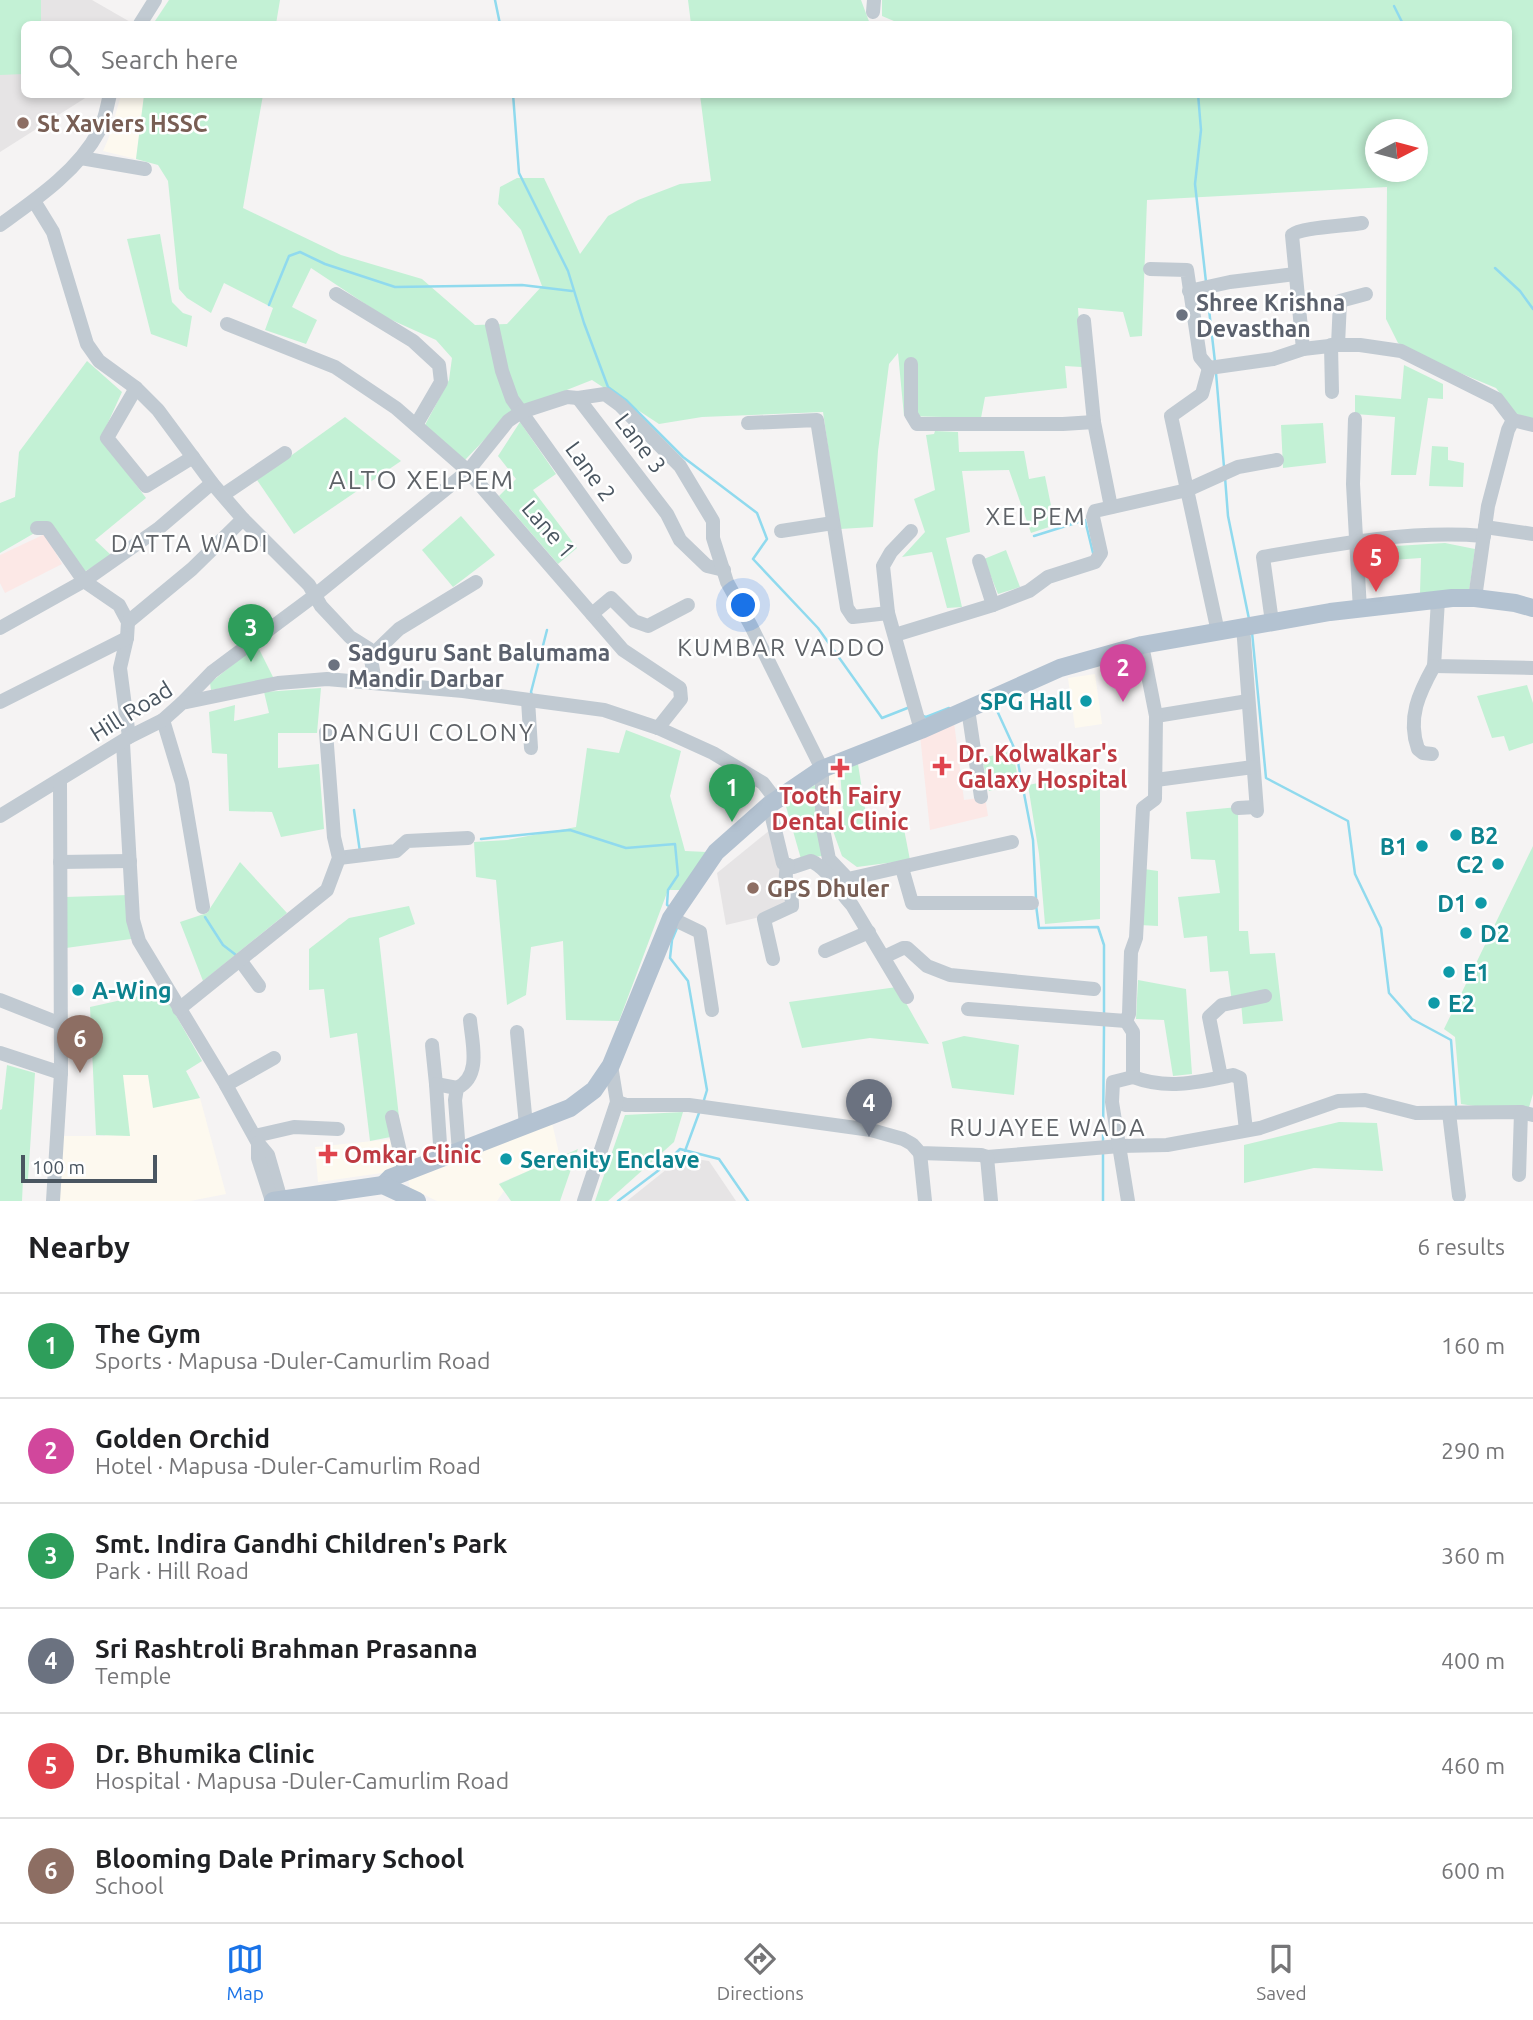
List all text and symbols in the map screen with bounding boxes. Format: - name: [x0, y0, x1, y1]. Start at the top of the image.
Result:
- search box: [21, 21, 1512, 98]
- icon: search: [45, 41, 83, 79]
- text: Search here: [101, 45, 238, 74]
- place label: St Xaviers HSSC: [37, 111, 208, 136]
- marker: St Xaviers HSSC: [15, 115, 31, 131]
- north arrow: [1365, 119, 1428, 182]
- place label: Shree Krishna Devasthan: [1196, 290, 1345, 341]
- marker: Shree Krishna Devasthan: [1174, 307, 1190, 323]
- street label: Lane 3: [611, 408, 671, 478]
- street label: Lane 2: [561, 436, 621, 506]
- district label: ALTO XELPEM: [329, 465, 515, 494]
- street label: Lane 1: [517, 495, 581, 563]
- district label: XELPEM: [985, 503, 1087, 530]
- district label: DATTA WADI: [111, 530, 269, 557]
- pin: 5: [1353, 534, 1399, 592]
- your location: [726, 588, 760, 622]
- pin: 3: [228, 604, 274, 662]
- district label: KUMBAR VADDO: [677, 634, 887, 661]
- place label: Sadguru Sant Balumama Mandir Darbar: [348, 640, 610, 691]
- pin: 2: [1100, 644, 1146, 702]
- marker: Sadguru Sant Balumama Mandir Darbar: [326, 657, 342, 673]
- street label: Hill Road: [85, 676, 177, 746]
- place label: SPG Hall: [980, 689, 1072, 714]
- marker: SPG Hall: [1078, 693, 1094, 709]
- district label: DANGUI COLONY: [321, 719, 535, 746]
- place label: Dr. Kolwalkar's Galaxy Hospital: [958, 741, 1127, 792]
- marker: Dr. Kolwalkar's Galaxy Hospital: [932, 756, 952, 776]
- marker: Tooth Fairy Dental Clinic: [830, 758, 850, 778]
- pin: 1: [709, 764, 755, 822]
- place label: Tooth Fairy Dental Clinic: [771, 783, 909, 834]
- place label: B2: [1470, 823, 1498, 848]
- marker: B2: [1448, 827, 1464, 843]
- place label: B1: [1380, 834, 1408, 859]
- marker: B1: [1414, 838, 1430, 854]
- place label: C2: [1456, 852, 1484, 877]
- marker: C2: [1490, 856, 1506, 872]
- place label: GPS Dhuler: [767, 876, 890, 901]
- marker: GPS Dhuler: [745, 880, 761, 896]
- place label: D1: [1437, 891, 1467, 916]
- marker: D1: [1473, 895, 1489, 911]
- place label: D2: [1480, 921, 1510, 946]
- marker: D2: [1458, 925, 1474, 941]
- place label: E1: [1463, 960, 1490, 985]
- marker: E1: [1441, 964, 1457, 980]
- place label: A-Wing: [92, 978, 172, 1003]
- marker: A-Wing: [70, 982, 86, 998]
- place label: E2: [1448, 991, 1475, 1016]
- marker: E2: [1426, 995, 1442, 1011]
- pin: 6: [57, 1015, 103, 1073]
- pin: 4: [846, 1079, 892, 1137]
- district label: RUJAYEE WADA: [949, 1114, 1147, 1141]
- place label: Omkar Clinic: [344, 1142, 481, 1167]
- marker: Omkar Clinic: [318, 1144, 338, 1164]
- place label: Serenity Enclave: [520, 1147, 700, 1172]
- marker: Serenity Enclave: [498, 1151, 514, 1167]
- scale bar: [21, 1152, 158, 1184]
- text: 100 m: [32, 1156, 85, 1178]
- text: Nearby: [28, 1230, 130, 1264]
- text: 6 results: [1417, 1234, 1505, 1259]
- text: The Gym: [95, 1319, 201, 1348]
- text: 1: [45, 1333, 57, 1358]
- text: 160 m: [1441, 1333, 1505, 1358]
- text: Sports · Mapusa -Duler-Camurlim Road: [95, 1348, 490, 1373]
- text: Golden Orchid: [95, 1424, 270, 1453]
- text: 2: [45, 1438, 57, 1463]
- text: 290 m: [1441, 1438, 1505, 1463]
- text: Hotel · Mapusa -Duler-Camurlim Road: [95, 1453, 481, 1478]
- text: Smt. Indira Gandhi Children's Park: [95, 1529, 507, 1558]
- text: 3: [45, 1543, 57, 1568]
- text: 360 m: [1441, 1543, 1505, 1568]
- text: Park · Hill Road: [95, 1558, 249, 1583]
- text: Sri Rashtroli Brahman Prasanna: [95, 1634, 478, 1663]
- text: 4: [45, 1648, 57, 1673]
- text: 400 m: [1441, 1648, 1505, 1673]
- text: Temple: [95, 1663, 171, 1688]
- text: Dr. Bhumika Clinic: [95, 1739, 315, 1768]
- text: 5: [45, 1753, 57, 1778]
- text: 460 m: [1441, 1753, 1505, 1778]
- text: Hospital · Mapusa -Duler-Camurlim Road: [95, 1768, 509, 1793]
- text: Blooming Dale Primary School: [95, 1844, 464, 1873]
- text: 6: [45, 1858, 57, 1883]
- text: 600 m: [1441, 1858, 1505, 1883]
- text: School: [95, 1873, 164, 1898]
- tab: Map: [226, 1940, 264, 2004]
- tab: Directions: [717, 1940, 804, 2004]
- tab: Saved: [1256, 1940, 1307, 2004]

